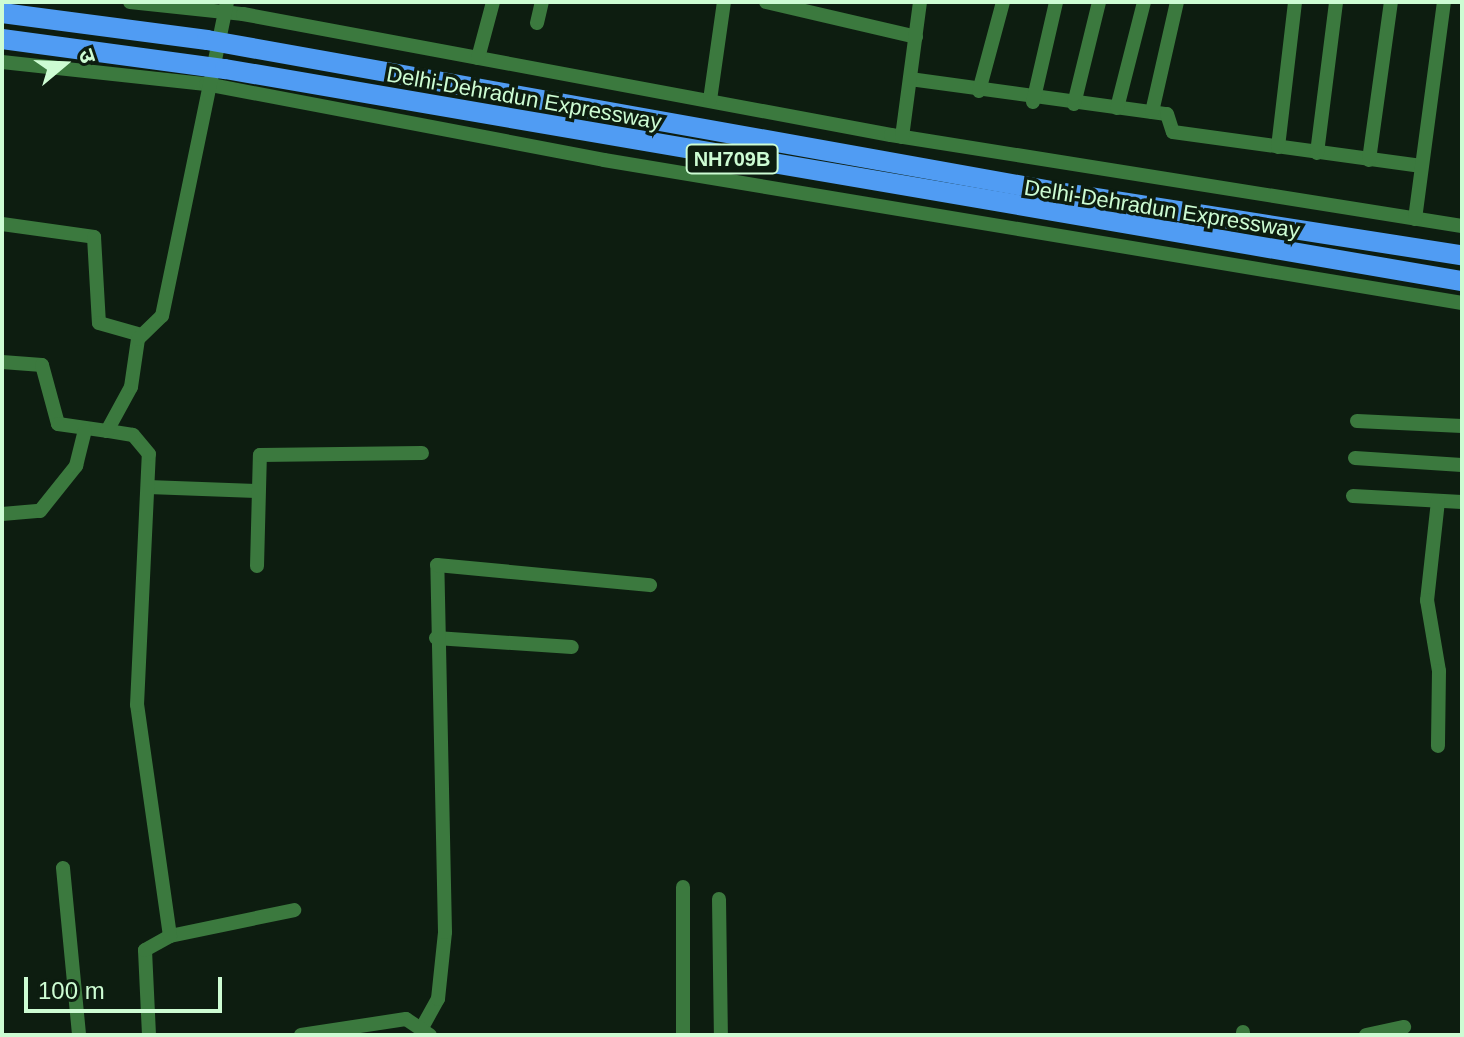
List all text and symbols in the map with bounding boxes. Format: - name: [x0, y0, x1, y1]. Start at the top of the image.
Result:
- north arrow: [24, 24, 104, 104]
- text: उ: [73, 46, 101, 66]
- street label: Delhi-Dehradun Expressway: [384, 61, 664, 135]
- road number: NH709B: [684, 143, 780, 175]
- street label: Delhi-Dehradun Expressway: [1022, 174, 1302, 244]
- scale bar: [28, 961, 226, 1011]
- text: 100 m: [38, 977, 105, 1004]

